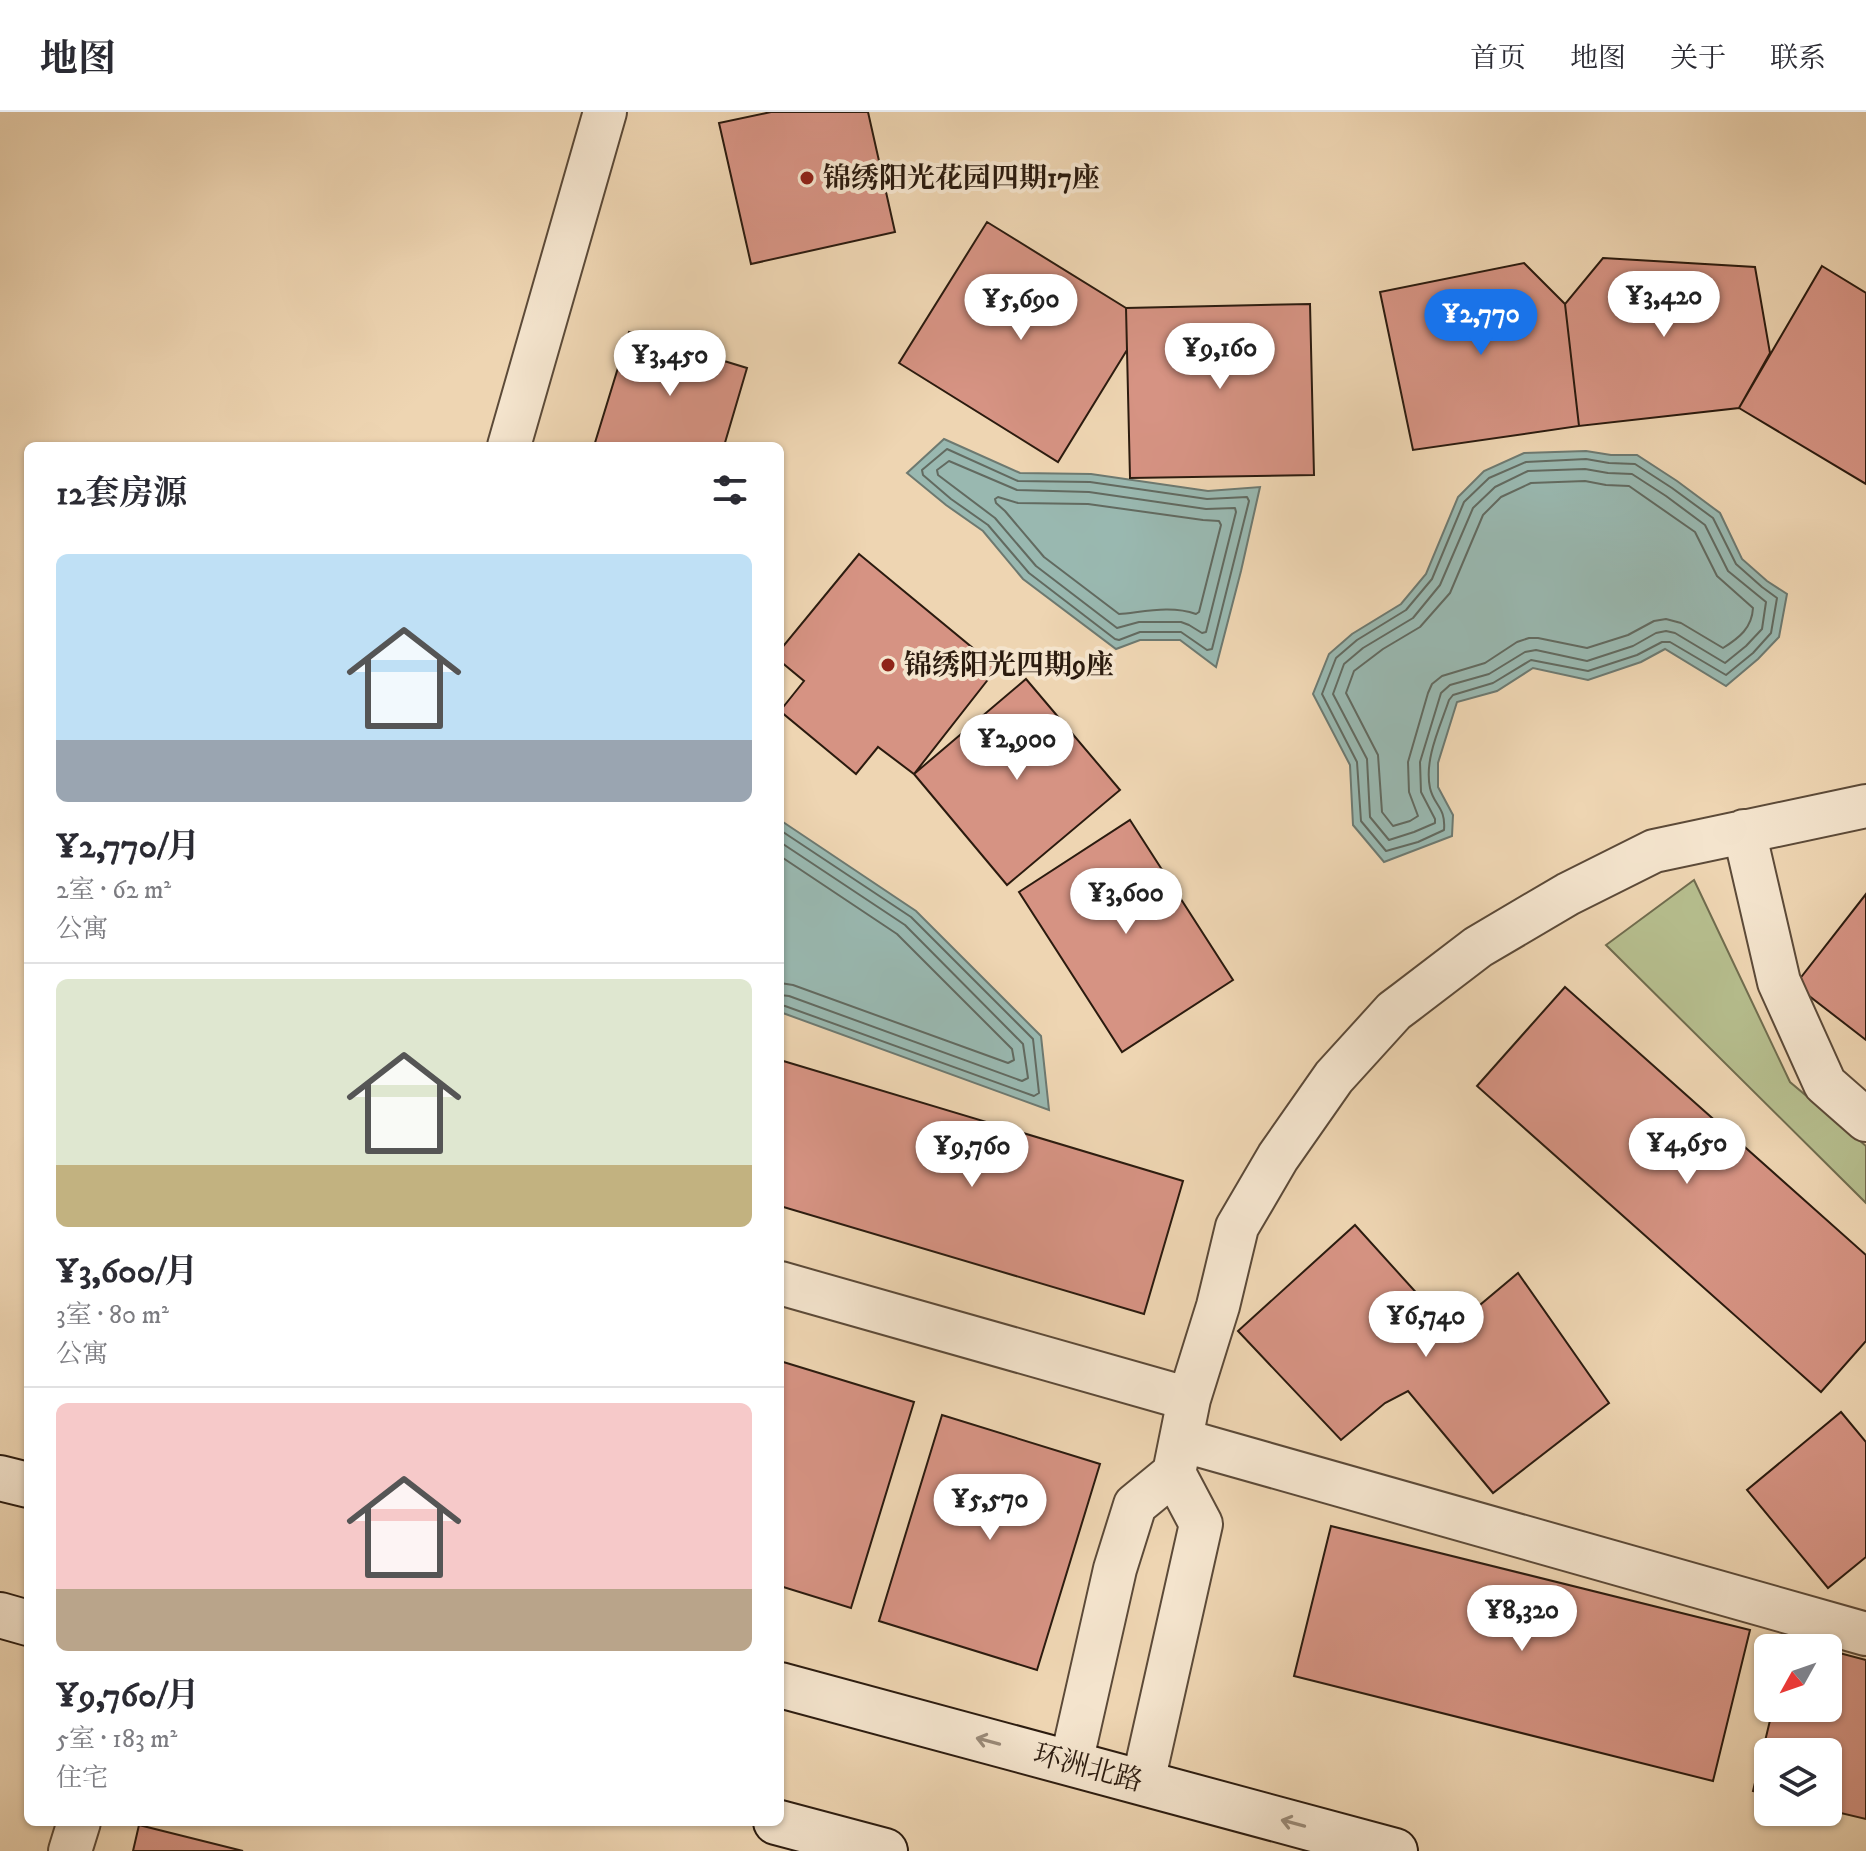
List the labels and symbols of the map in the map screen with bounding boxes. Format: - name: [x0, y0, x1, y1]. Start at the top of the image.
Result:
- place label: 锦绣阳光花园四期17座: [823, 161, 1100, 196]
- marker: 锦绣阳光花园四期17座: [798, 169, 816, 187]
- pin: ¥3,420: [1599, 271, 1729, 339]
- pin: ¥5,690: [956, 274, 1086, 342]
- pin: ¥2,770: [1416, 289, 1546, 357]
- pin: ¥9,160: [1155, 323, 1285, 391]
- pin: ¥3,450: [605, 330, 735, 398]
- place label: 锦绣阳光四期9座: [904, 648, 1114, 683]
- marker: 锦绣阳光四期9座: [879, 656, 897, 674]
- pin: ¥2,900: [952, 714, 1082, 782]
- pin: ¥3,600: [1061, 868, 1191, 936]
- pin: ¥4,650: [1622, 1118, 1752, 1186]
- pin: ¥9,760: [907, 1121, 1037, 1189]
- pin: ¥6,740: [1361, 1291, 1491, 1359]
- pin: ¥5,570: [925, 1474, 1055, 1542]
- pin: ¥8,320: [1457, 1585, 1587, 1653]
- north arrow: [1754, 1634, 1842, 1722]
- one-way arrow: [975, 1732, 1001, 1747]
- street label: 环洲北路: [1029, 1737, 1147, 1799]
- one-way arrow: [1280, 1815, 1306, 1830]

